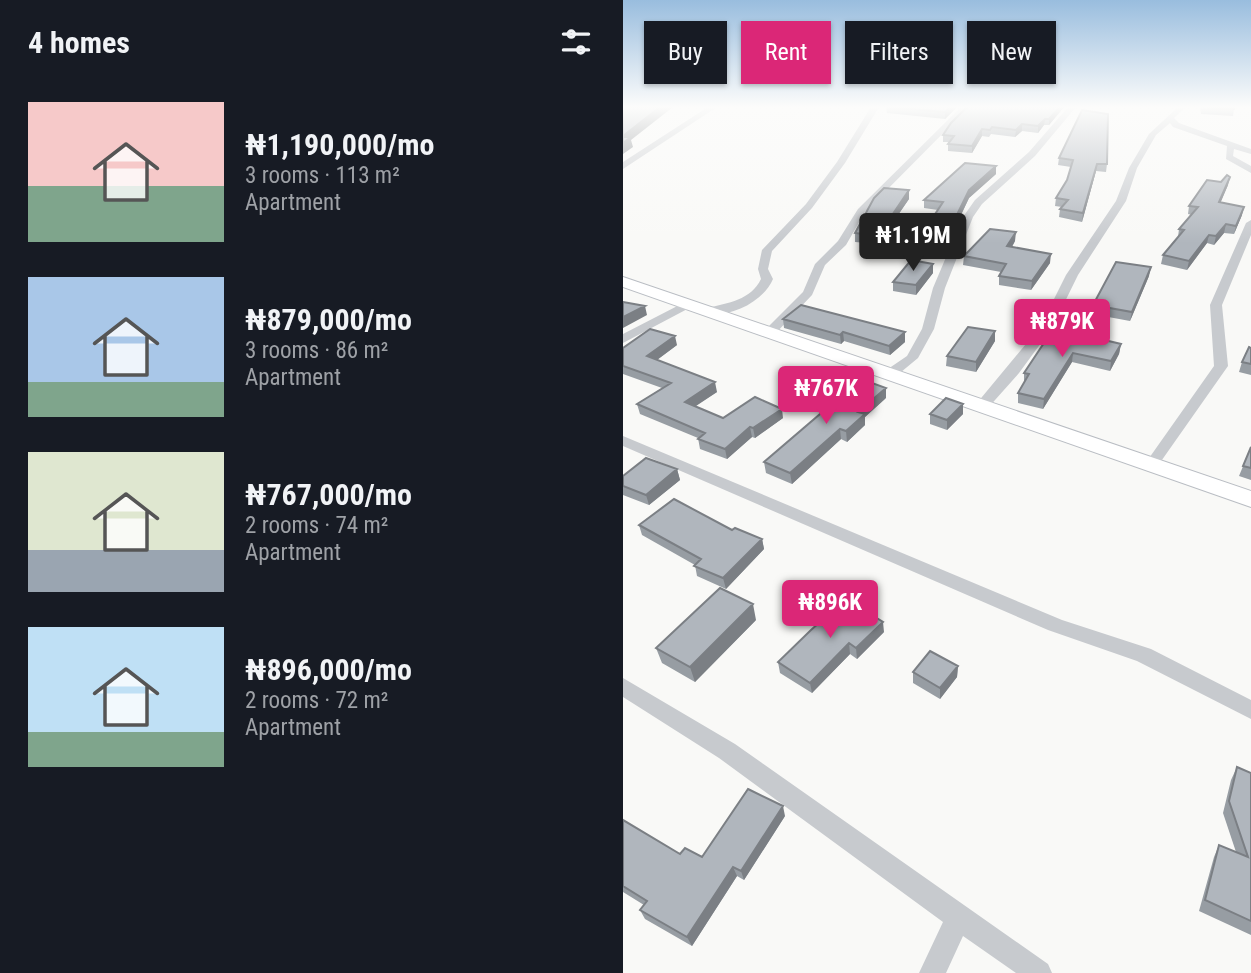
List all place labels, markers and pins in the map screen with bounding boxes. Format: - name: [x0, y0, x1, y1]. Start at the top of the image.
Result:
- pin: ₦1.19M: [856, 214, 970, 273]
- pin: ₦879K: [1013, 300, 1111, 359]
- pin: ₦767K: [777, 366, 875, 426]
- pin: ₦896K: [781, 580, 879, 640]

